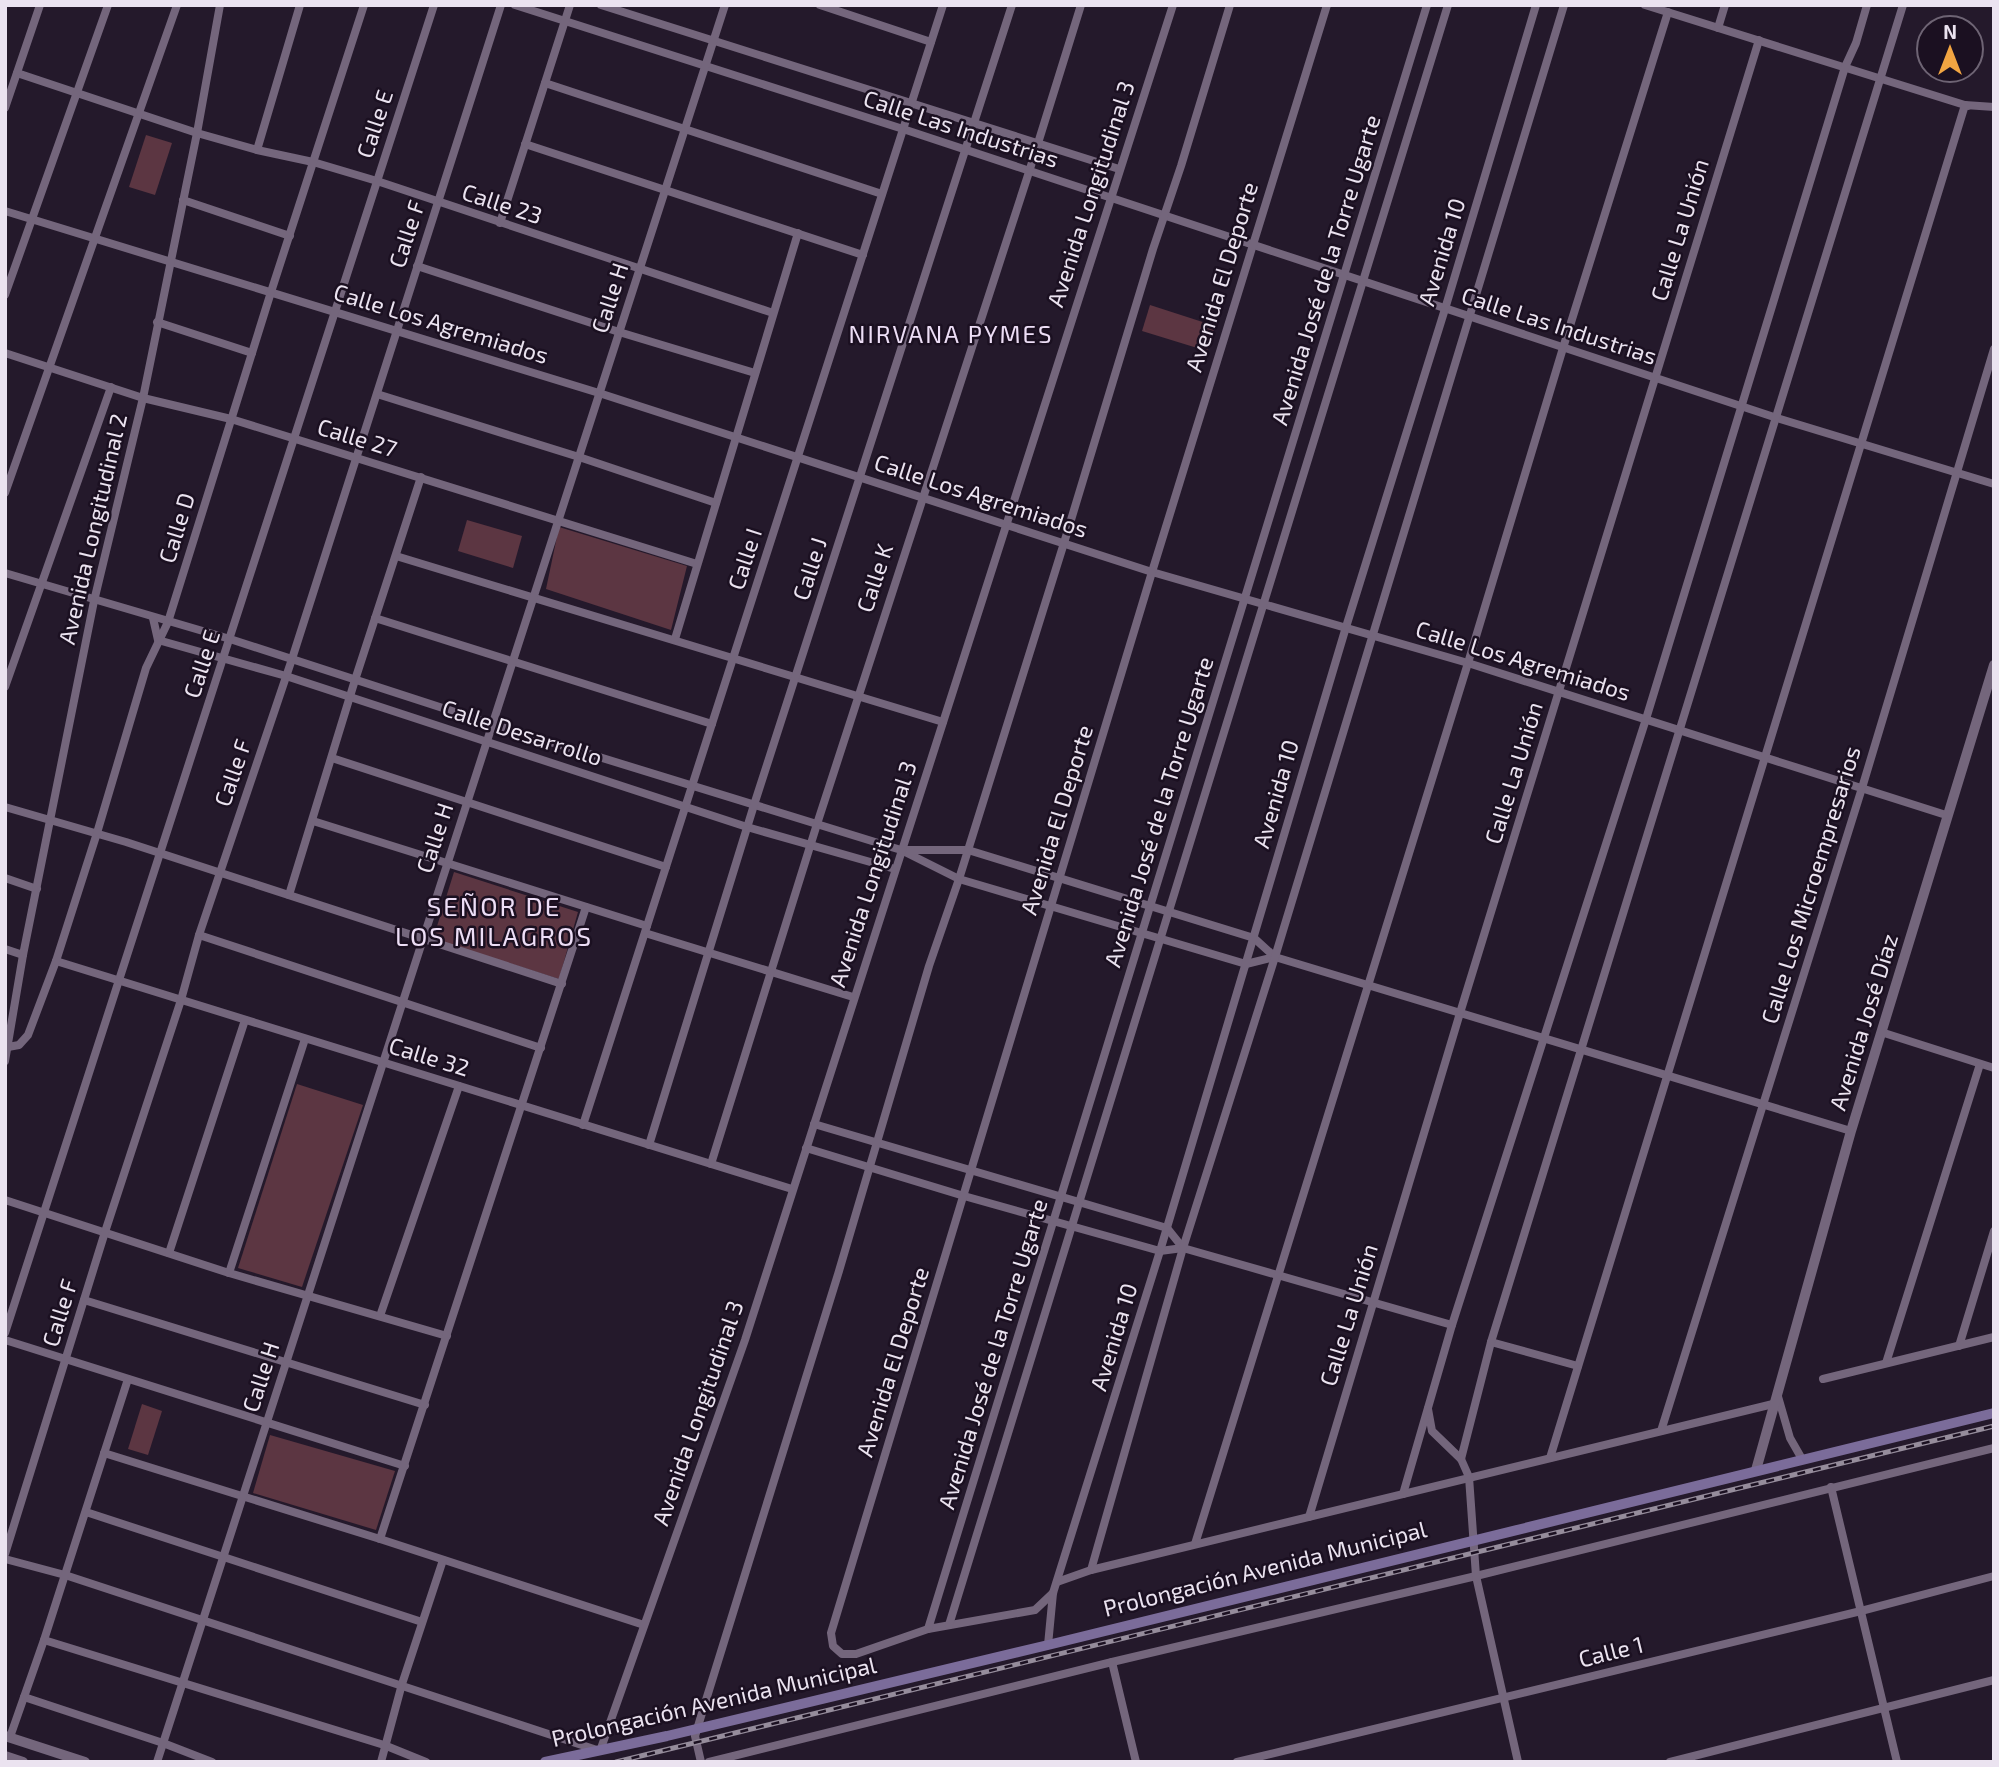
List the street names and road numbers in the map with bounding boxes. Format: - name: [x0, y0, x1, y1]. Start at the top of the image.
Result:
- street label: Avenida Longitudinal 3: [1040, 77, 1140, 310]
- street label: Calle Las Industrias: [860, 83, 1062, 173]
- street label: Calle E: [350, 86, 398, 161]
- street label: Avenida José de la Torre Ugarte: [1264, 111, 1386, 428]
- street label: Calle La Unión: [1644, 155, 1714, 304]
- street label: Calle 23: [459, 177, 546, 229]
- street label: Avenida El Deporte: [1179, 178, 1263, 375]
- street label: Avenida 10: [1411, 194, 1471, 309]
- street label: Calle F: [382, 196, 430, 271]
- street label: Calle H: [585, 259, 634, 336]
- street label: Calle Los Agremiados: [331, 277, 552, 369]
- street label: Calle Las Industrias: [1458, 280, 1660, 370]
- street label: Avenida Longitudinal 2: [52, 411, 132, 647]
- street label: Calle 27: [314, 412, 401, 462]
- street label: Calle Los Agremiados: [871, 447, 1092, 543]
- street label: Calle D: [152, 489, 200, 566]
- street label: Calle I: [721, 524, 767, 593]
- street label: Calle J: [786, 534, 832, 604]
- street label: Calle K: [850, 539, 898, 616]
- street label: Calle Los Agremiados: [1413, 614, 1634, 706]
- street label: Calle E: [177, 626, 225, 701]
- street label: Avenida José de la Torre Ugarte: [1097, 653, 1219, 970]
- street label: Calle Desarrollo: [439, 693, 606, 771]
- street label: Calle La Unión: [1478, 698, 1548, 847]
- street label: Avenida El Deporte: [1014, 721, 1098, 918]
- street label: Calle F: [208, 735, 257, 810]
- street label: Avenida 10: [1246, 736, 1304, 851]
- street label: Calle Los Microempresarios: [1754, 743, 1866, 1027]
- street label: Avenida Longitudinal 3: [822, 757, 922, 990]
- street label: Calle H: [410, 799, 459, 876]
- street label: Avenida José Díaz: [1823, 930, 1903, 1113]
- street label: Calle 32: [386, 1031, 473, 1082]
- street label: Avenida José de la Torre Ugarte: [931, 1195, 1053, 1512]
- street label: Calle La Unión: [1313, 1240, 1383, 1389]
- street label: Avenida El Deporte: [850, 1263, 934, 1460]
- street label: Calle F: [36, 1275, 83, 1350]
- street label: Avenida 10: [1083, 1279, 1143, 1394]
- street label: Avenida Longitudinal 3: [645, 1297, 749, 1529]
- street label: Calle H: [236, 1338, 285, 1415]
- street label: Prolongación Avenida Municipal: [1100, 1514, 1430, 1622]
- street label: Calle 1: [1575, 1629, 1646, 1673]
- street label: Prolongación Avenida Municipal: [549, 1650, 879, 1752]

